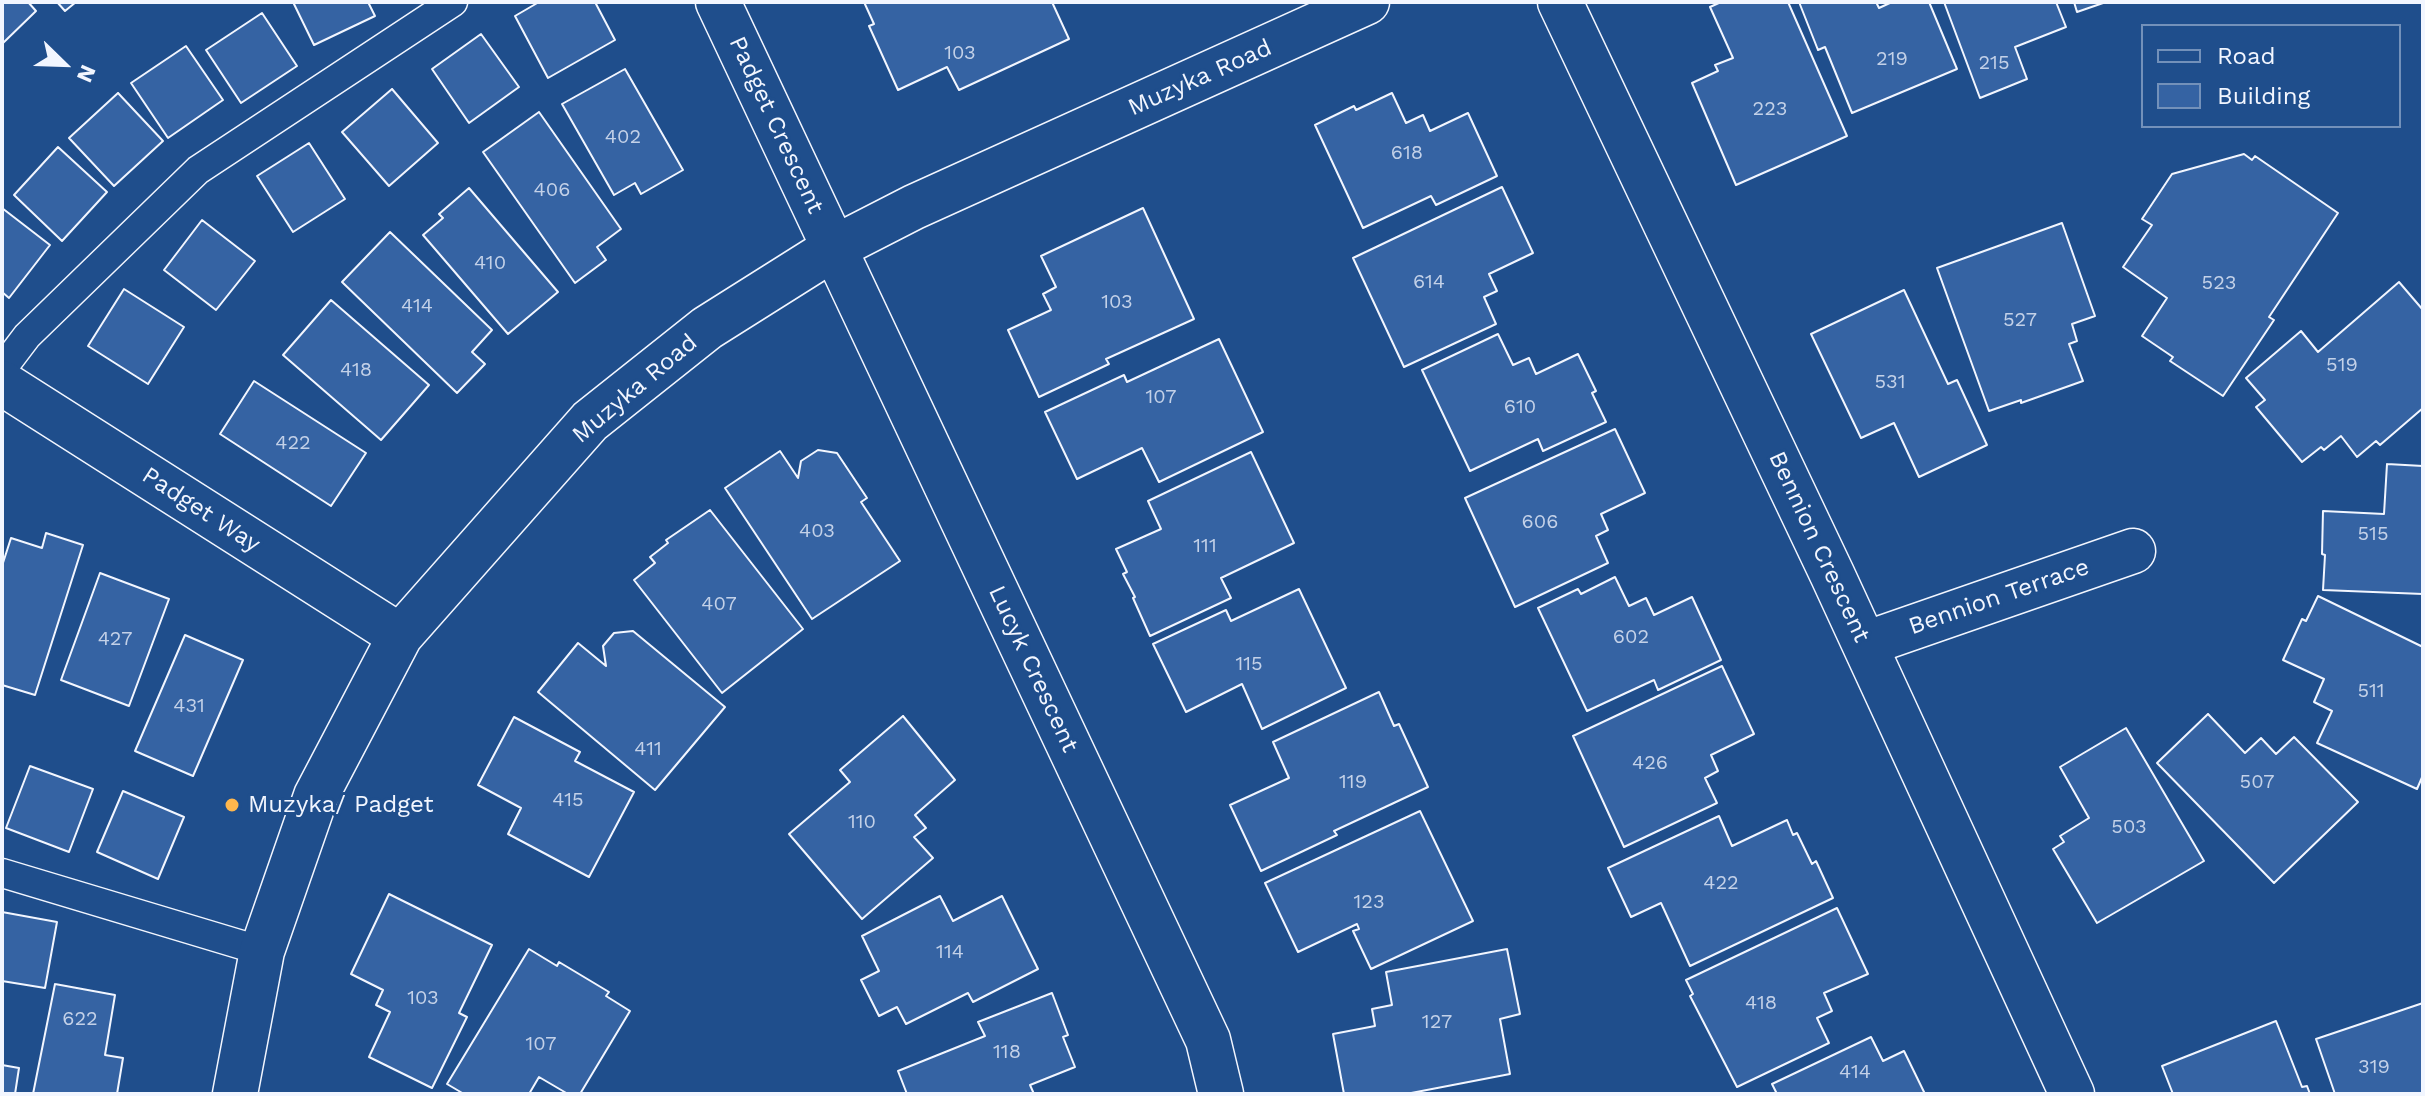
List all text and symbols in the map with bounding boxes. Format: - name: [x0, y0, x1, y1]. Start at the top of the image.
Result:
- north arrow: [24, 24, 104, 104]
- legend: [2141, 24, 2401, 128]
- street label: Padget Crescent: [722, 32, 830, 218]
- street label: Muzyka Road: [1124, 34, 1276, 122]
- house number: 103: [944, 41, 976, 65]
- text: Road: [2217, 42, 2276, 70]
- house number: 219: [1876, 47, 1908, 71]
- house number: 215: [1978, 51, 2010, 75]
- text: N: [72, 61, 101, 86]
- text: Building: [2217, 82, 2310, 110]
- house number: 223: [1753, 97, 1787, 121]
- house number: 402: [605, 125, 641, 149]
- house number: 618: [1391, 141, 1423, 165]
- house number: 406: [534, 178, 570, 202]
- house number: 410: [474, 251, 506, 275]
- house number: 614: [1413, 270, 1445, 294]
- house number: 523: [2202, 271, 2236, 295]
- house number: 103: [1101, 290, 1133, 314]
- house number: 414: [401, 294, 433, 318]
- house number: 527: [2003, 308, 2037, 332]
- street label: Muzyka Road: [567, 328, 703, 450]
- house number: 519: [2326, 353, 2358, 377]
- house number: 418: [340, 358, 372, 382]
- house number: 531: [1874, 370, 1906, 394]
- house number: 107: [1145, 385, 1177, 409]
- house number: 610: [1504, 395, 1536, 419]
- house number: 422: [275, 431, 311, 455]
- street label: Bennion Crescent: [1762, 447, 1876, 647]
- street label: Padget Way: [136, 461, 266, 559]
- house number: 606: [1522, 510, 1558, 534]
- house number: 403: [799, 519, 835, 543]
- house number: 515: [2357, 522, 2389, 546]
- house number: 111: [1193, 534, 1217, 558]
- street label: Bennion Terrace: [1905, 553, 2093, 641]
- street label: Lucyk Crescent: [982, 581, 1084, 757]
- house number: 407: [701, 592, 737, 616]
- house number: 602: [1613, 625, 1649, 649]
- house number: 427: [98, 627, 132, 651]
- house number: 115: [1235, 652, 1263, 676]
- house number: 511: [2357, 679, 2385, 703]
- house number: 431: [173, 694, 205, 718]
- house number: 411: [634, 737, 662, 761]
- house number: 426: [1632, 751, 1668, 775]
- house number: 119: [1339, 770, 1367, 794]
- house number: 507: [2240, 770, 2274, 794]
- house number: 415: [552, 788, 584, 812]
- place label: Muzyka/ Padget: [248, 791, 434, 819]
- marker: Muzyka/ Padget: [223, 796, 241, 814]
- house number: 110: [848, 810, 876, 834]
- house number: 503: [2111, 815, 2147, 839]
- house number: 422: [1703, 871, 1739, 895]
- house number: 123: [1353, 890, 1385, 914]
- house number: 114: [936, 940, 964, 964]
- house number: 103: [407, 986, 439, 1010]
- house number: 418: [1745, 991, 1777, 1015]
- house number: 622: [62, 1007, 98, 1031]
- house number: 127: [1422, 1010, 1452, 1034]
- house number: 107: [525, 1032, 557, 1056]
- house number: 118: [993, 1040, 1021, 1064]
- house number: 319: [2358, 1055, 2390, 1079]
- house number: 414: [1839, 1060, 1871, 1084]

